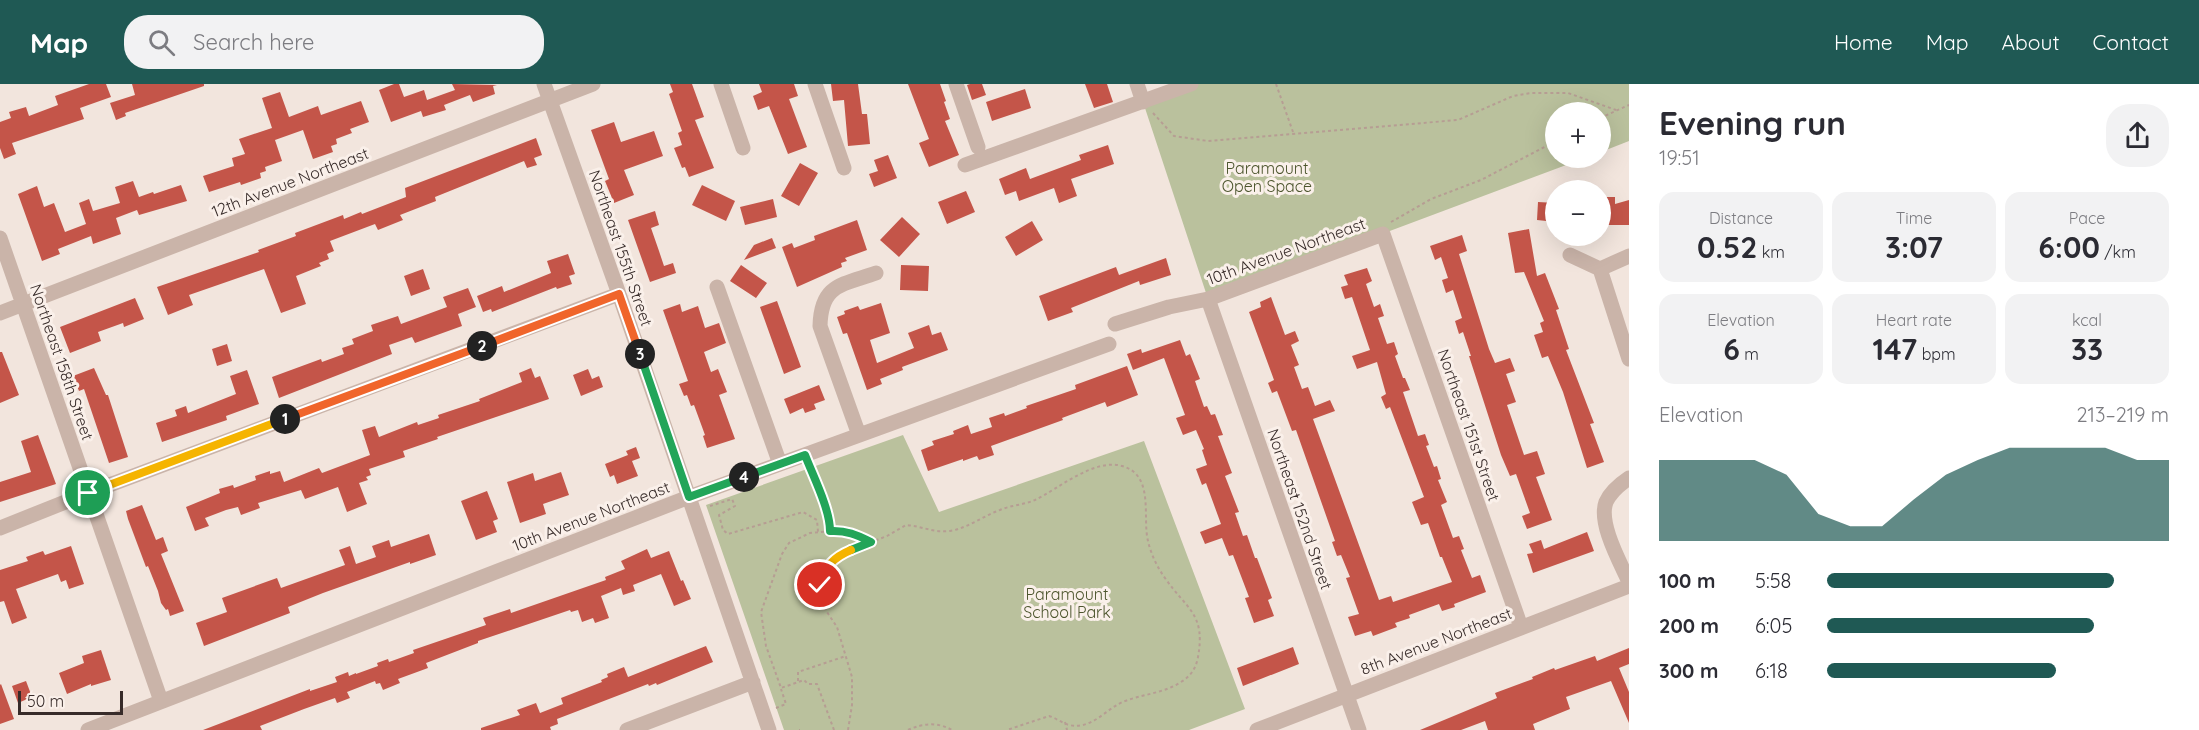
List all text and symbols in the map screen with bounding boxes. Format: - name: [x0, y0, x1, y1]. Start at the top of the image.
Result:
- search box: [124, 15, 544, 69]
- text: Map: [30, 25, 88, 60]
- icon: search: [145, 26, 178, 59]
- text: Search here: [193, 28, 315, 56]
- text: Home: [1834, 29, 1893, 55]
- text: Map: [1926, 29, 1969, 55]
- text: About: [2002, 29, 2060, 55]
- text: Contact: [2093, 29, 2169, 55]
- map controls: [1545, 102, 1611, 246]
- button: +: [1545, 102, 1611, 168]
- text: Evening run: [1659, 102, 1846, 143]
- button: share: [2106, 104, 2169, 167]
- street label: 12th Avenue Northeast: [209, 143, 371, 221]
- text: 19:51: [1659, 145, 1700, 170]
- park label: Paramount Open Space: [1222, 158, 1312, 196]
- street label: Northeast 155th Street: [585, 167, 657, 329]
- button: −: [1545, 180, 1611, 246]
- text: Distance: [1709, 208, 1773, 228]
- text: Time: [1896, 208, 1932, 228]
- text: Pace: [2069, 208, 2105, 228]
- street label: 10th Avenue Northeast: [1204, 213, 1368, 289]
- text: 0.52: [1697, 228, 1757, 266]
- text: 3:07: [1885, 228, 1943, 266]
- text: 6:00: [2038, 228, 2100, 266]
- text: km: [1757, 242, 1785, 262]
- text: /km: [2100, 242, 2136, 262]
- street label: Northeast 158th Street: [26, 281, 98, 443]
- text: Elevation: [1707, 310, 1775, 330]
- text: Heart rate: [1876, 310, 1952, 330]
- text: kcal: [2072, 310, 2102, 330]
- text: 6: [1723, 330, 1740, 368]
- text: 147: [1872, 330, 1917, 368]
- text: 33: [2071, 330, 2103, 368]
- pin: 2: [467, 331, 497, 361]
- text: 2: [477, 336, 487, 356]
- pin: 3: [625, 339, 655, 369]
- text: 3: [636, 344, 644, 364]
- text: m: [1740, 344, 1759, 364]
- text: bpm: [1917, 344, 1956, 364]
- street label: Northeast 151st Street: [1434, 346, 1504, 504]
- text: Elevation: [1659, 402, 1743, 427]
- text: 213–219 m: [2077, 402, 2169, 427]
- pin: 1: [270, 404, 300, 434]
- text: 1: [282, 409, 288, 429]
- street label: Northeast 152nd Street: [1263, 426, 1337, 592]
- pin: 4: [729, 462, 759, 492]
- pin: [62, 467, 113, 518]
- text: 4: [739, 467, 749, 487]
- icon: arrive: [71, 476, 104, 509]
- street label: 10th Avenue Northeast: [509, 477, 673, 555]
- pin: [794, 559, 845, 610]
- icon: check: [803, 568, 836, 601]
- text: 100 m: [1659, 568, 1715, 593]
- text: 5:58: [1755, 568, 1791, 593]
- park label: Paramount School Park: [1023, 584, 1111, 622]
- street label: 8th Avenue Northeast: [1358, 603, 1514, 679]
- text: 200 m: [1659, 613, 1719, 638]
- text: 6:05: [1755, 613, 1792, 638]
- text: 300 m: [1659, 658, 1718, 683]
- text: 6:18: [1755, 658, 1788, 683]
- scale bar: [18, 688, 123, 716]
- text: 50 m: [27, 691, 64, 711]

